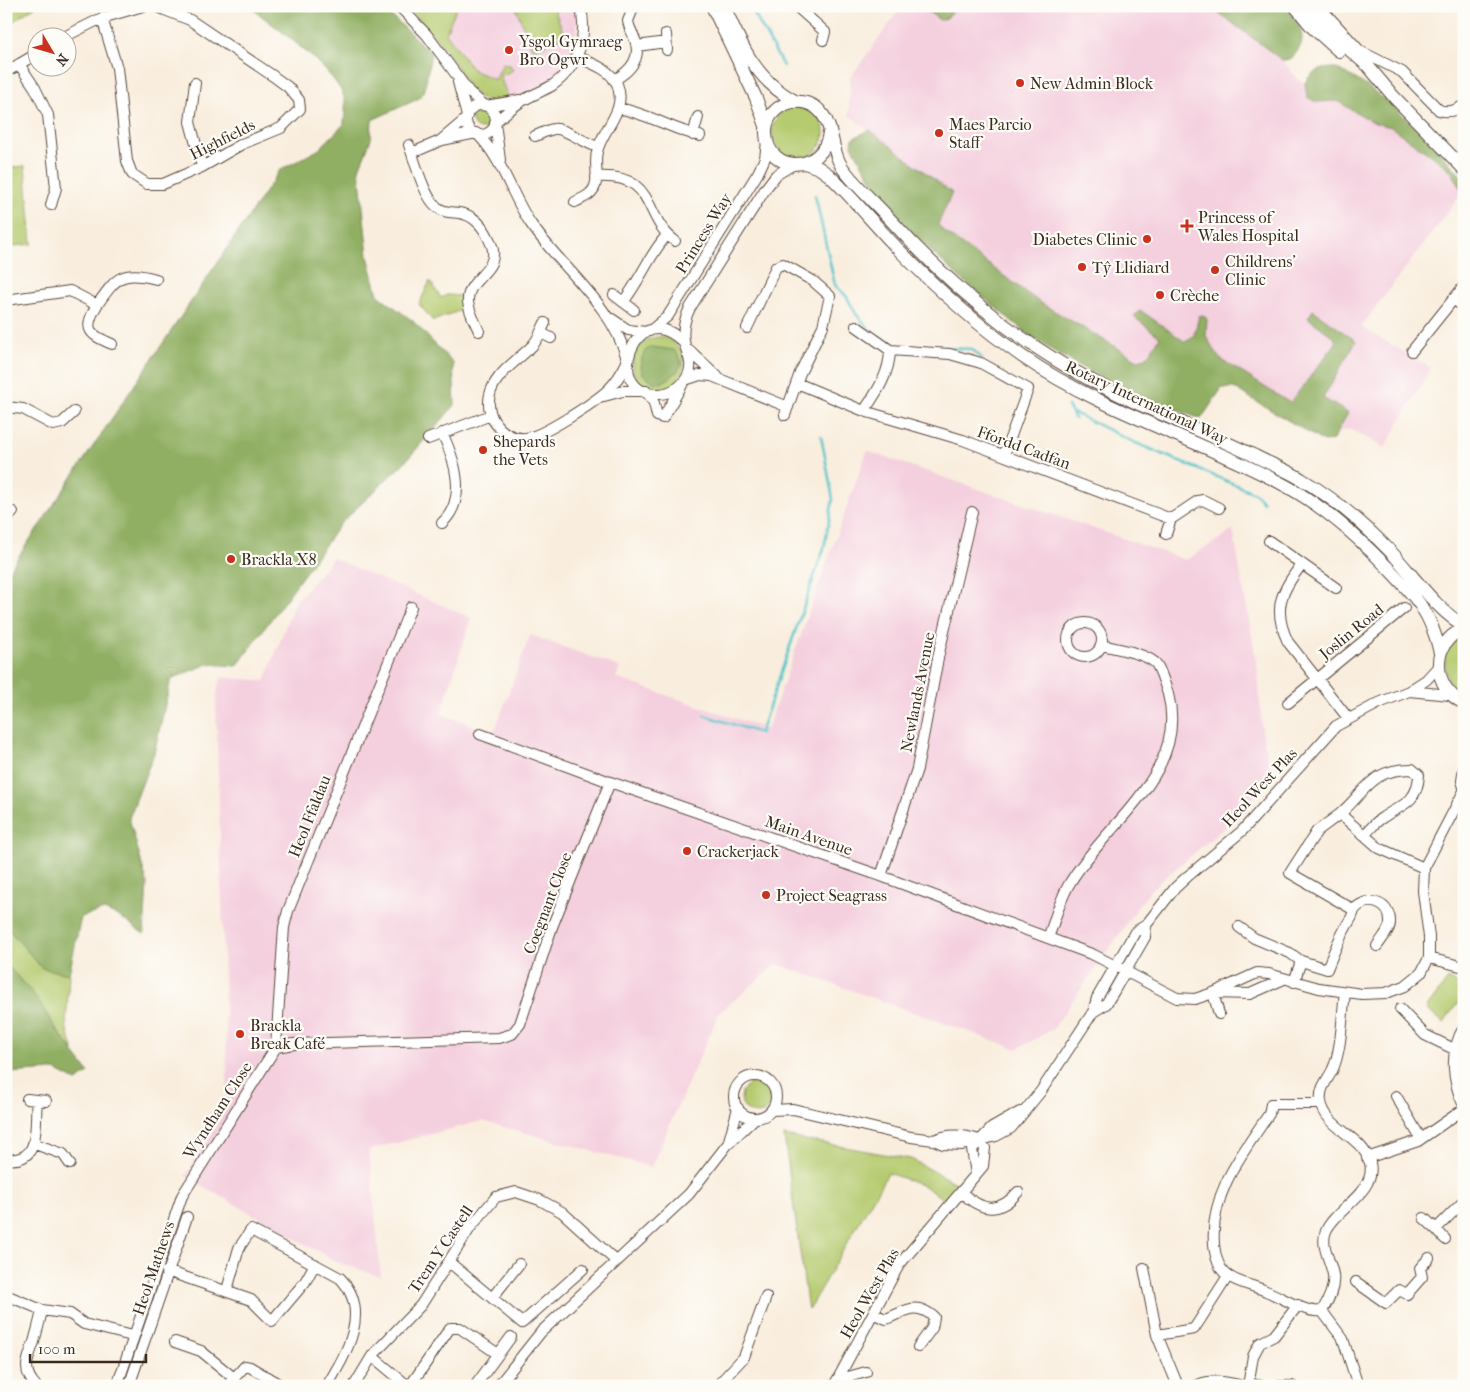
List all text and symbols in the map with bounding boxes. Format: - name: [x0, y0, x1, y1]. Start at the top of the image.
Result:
- north arrow: [28, 28, 78, 78]
- place label: Ysgol Gymraeg Bro Ogwr: [518, 32, 623, 69]
- marker: Ysgol Gymraeg Bro Ogwr: [503, 44, 515, 56]
- text: N: [52, 50, 72, 69]
- place label: New Admin Block: [1030, 74, 1154, 93]
- marker: New Admin Block: [1014, 77, 1026, 89]
- street label: Highfields: [186, 115, 258, 164]
- place label: Maes Parcio Staff: [949, 115, 1032, 152]
- marker: Maes Parcio Staff: [933, 127, 945, 139]
- street label: Princess Way: [671, 189, 736, 277]
- place label: Princess of Wales Hospital: [1197, 208, 1299, 245]
- marker: Princess of Wales Hospital: [1180, 219, 1194, 233]
- place label: Diabetes Clinic: [1033, 230, 1137, 249]
- marker: Diabetes Clinic: [1141, 233, 1153, 245]
- place label: Childrens' Clinic: [1225, 252, 1296, 289]
- place label: Tŷ Llidiard: [1092, 258, 1170, 277]
- marker: Tŷ Llidiard: [1076, 261, 1088, 273]
- marker: Childrens' Clinic: [1209, 264, 1221, 276]
- place label: Crèche: [1170, 286, 1219, 305]
- marker: Crèche: [1154, 289, 1166, 301]
- street label: Rotary International Way: [1063, 356, 1231, 449]
- street label: Ffordd Cadfan: [975, 422, 1074, 473]
- place label: Shepards the Vets: [493, 432, 555, 469]
- marker: Shepards the Vets: [477, 444, 489, 456]
- place label: Brackla X8: [241, 550, 317, 569]
- marker: Brackla X8: [225, 553, 237, 565]
- street label: Joslin Road: [1314, 600, 1387, 664]
- street label: Newlands Avenue: [897, 630, 938, 754]
- street label: Heol West Plas: [1218, 744, 1301, 831]
- street label: Heol Ffaldau: [284, 772, 335, 860]
- street label: Main Avenue: [763, 812, 855, 859]
- place label: Crackerjack: [697, 842, 779, 861]
- marker: Crackerjack: [681, 845, 693, 857]
- street label: Coegnant Close: [519, 850, 576, 957]
- place label: Project Seagrass: [776, 886, 887, 905]
- marker: Project Seagrass: [760, 889, 772, 901]
- place label: Brackla Break Café: [250, 1016, 325, 1053]
- marker: Brackla Break Café: [234, 1028, 246, 1040]
- street label: Wyndham Close: [178, 1058, 256, 1163]
- street label: Trem Y Castell: [404, 1201, 477, 1297]
- street label: Heol Mathews: [128, 1218, 179, 1318]
- street label: Heol West Plas: [836, 1245, 903, 1342]
- scale bar: [30, 1332, 146, 1364]
- text: 100 m: [38, 1340, 76, 1358]

